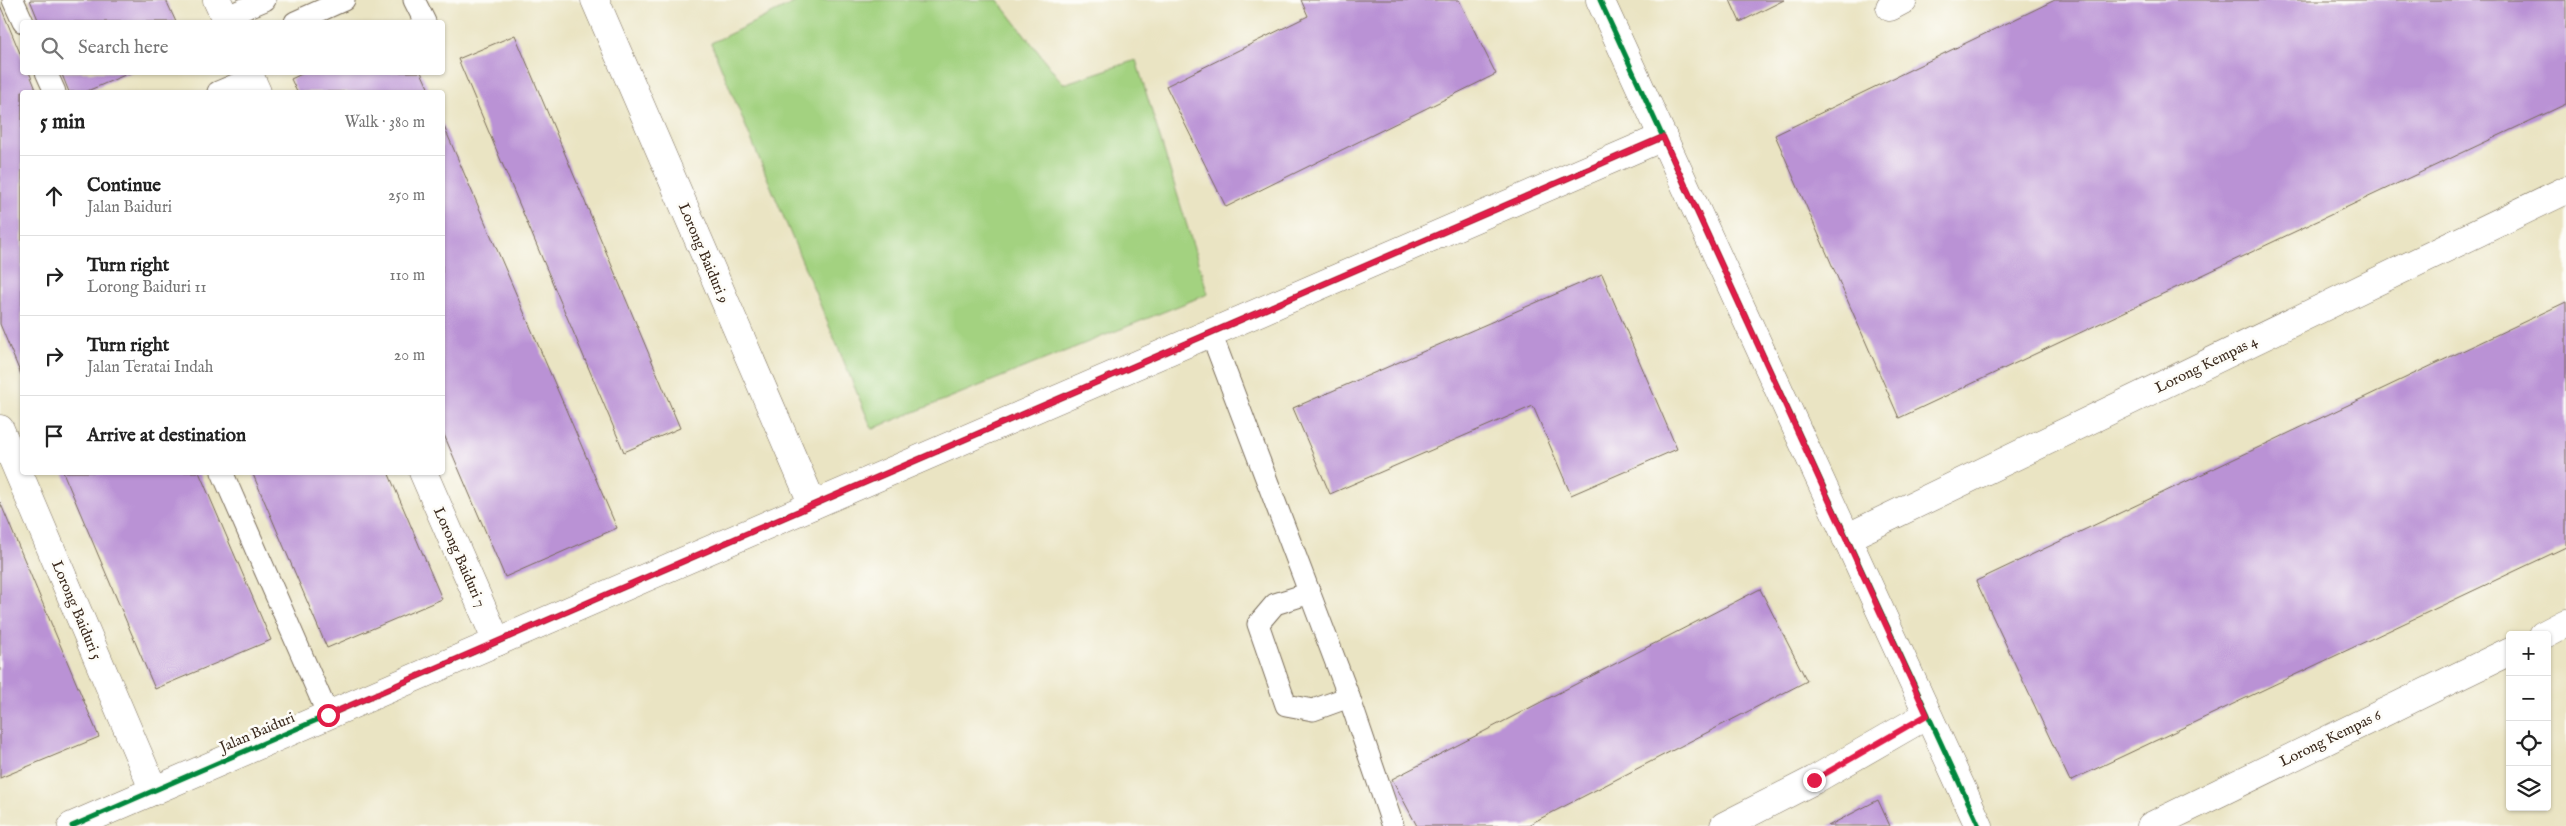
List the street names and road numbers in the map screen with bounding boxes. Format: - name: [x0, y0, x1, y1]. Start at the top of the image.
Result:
- street label: Lorong Baiduri 9: [674, 200, 733, 306]
- street label: Lorong Kempas 4: [2152, 331, 2261, 397]
- street label: Lorong Baiduri 7: [429, 504, 490, 610]
- street label: Lorong Baiduri 5: [47, 558, 106, 663]
- street label: Lorong Kempas 6: [2276, 705, 2385, 771]
- street label: Jalan Baiduri: [215, 708, 298, 758]

